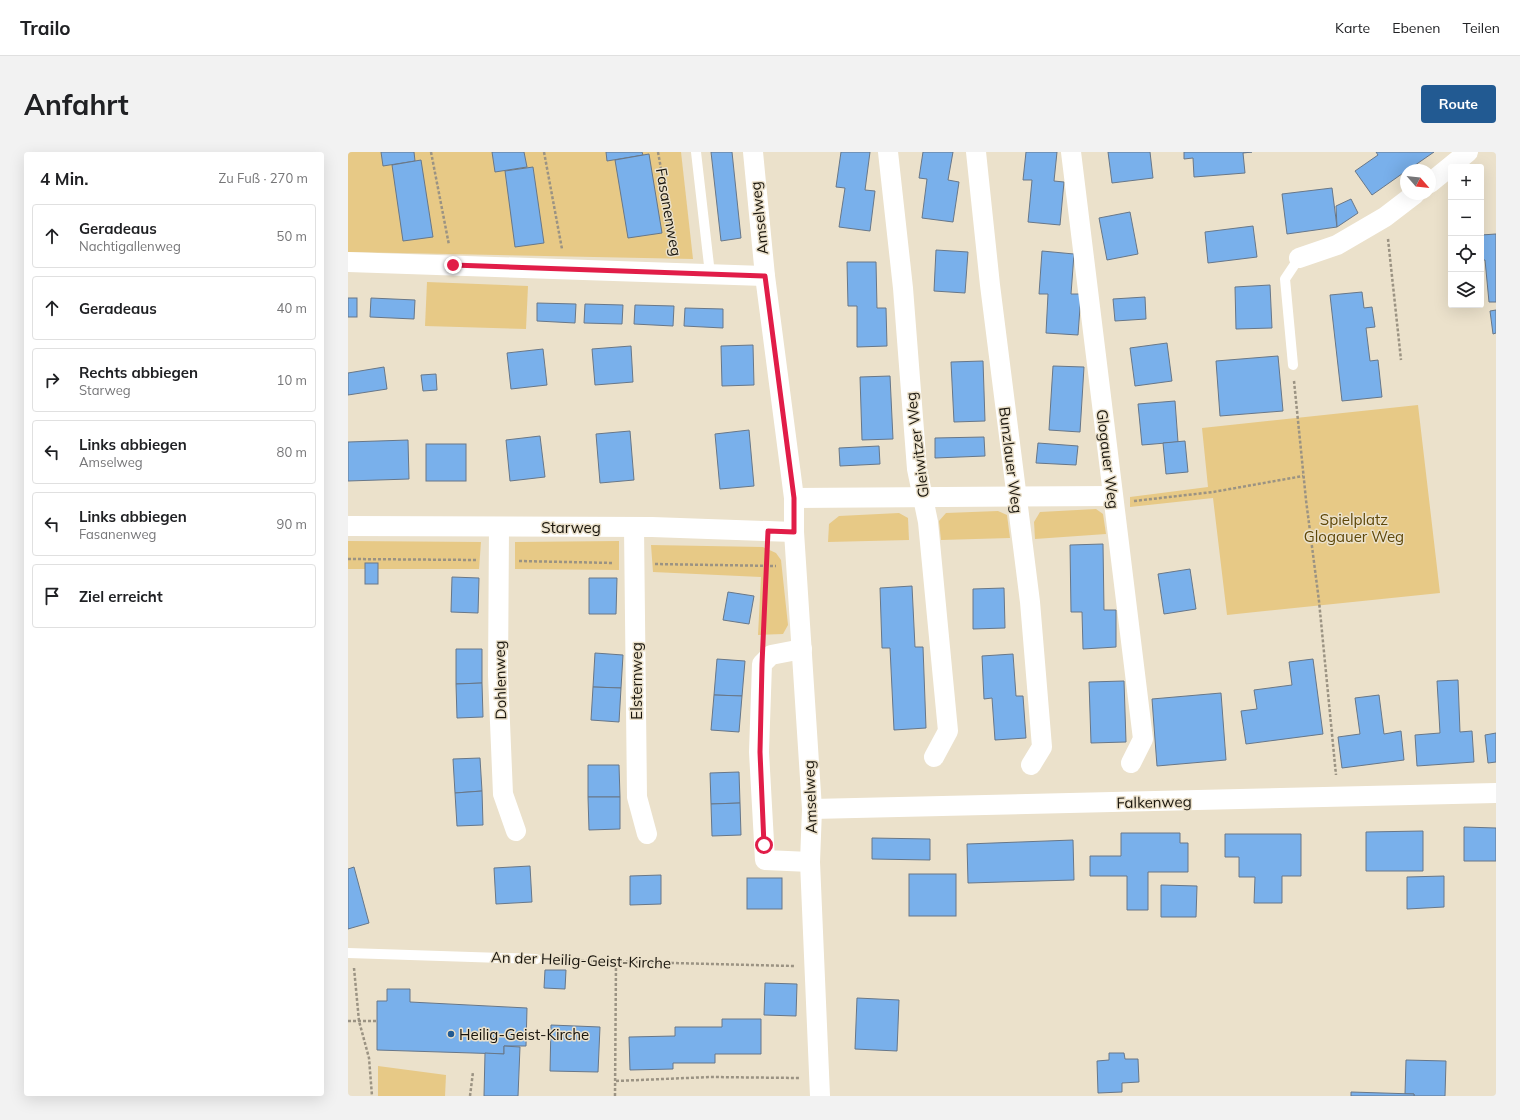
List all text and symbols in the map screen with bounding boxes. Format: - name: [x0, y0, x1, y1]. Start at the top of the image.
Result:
- text: Trailo: [20, 16, 71, 40]
- text: Karte: [1335, 19, 1370, 37]
- text: Ebenen: [1392, 19, 1441, 37]
- text: Teilen: [1463, 19, 1500, 37]
- button: Route: [1421, 85, 1496, 123]
- text: Anfahrt: [24, 87, 129, 122]
- north arrow: [1400, 164, 1436, 200]
- map controls: [1448, 164, 1484, 308]
- button: +: [1448, 164, 1484, 200]
- street label: Fasanenweg: [652, 166, 686, 258]
- text: 4 Min.: [40, 168, 89, 189]
- text: Zu Fuß · 270 m: [219, 170, 308, 186]
- street label: Amselweg: [746, 180, 772, 256]
- button: −: [1448, 200, 1484, 236]
- text: Geradeaus: [79, 219, 157, 238]
- icon: ahead: [41, 225, 63, 247]
- text: 50 m: [277, 228, 307, 244]
- button: locate: [1448, 236, 1484, 272]
- text: Nachtigallenweg: [79, 238, 181, 254]
- route end: [444, 256, 462, 274]
- button: layers: [1448, 272, 1484, 308]
- icon: ahead: [41, 297, 63, 319]
- text: Geradeaus: [79, 299, 157, 318]
- text: 40 m: [277, 300, 307, 316]
- text: Rechts abbiegen: [79, 363, 198, 382]
- icon: right: [41, 369, 63, 391]
- text: 10 m: [277, 372, 307, 388]
- text: Starweg: [79, 382, 131, 398]
- street label: Gleiwitzer Weg: [901, 391, 933, 499]
- street label: Bunzlauer Weg: [995, 406, 1027, 514]
- street label: Glogauer Weg: [1092, 408, 1124, 510]
- text: Links abbiegen: [79, 435, 187, 454]
- icon: left: [41, 441, 63, 463]
- text: 80 m: [277, 444, 307, 460]
- text: Amselweg: [79, 454, 143, 470]
- text: Links abbiegen: [79, 507, 187, 526]
- park label: Spielplatz Glogauer Weg: [1304, 510, 1404, 546]
- icon: left: [41, 513, 63, 535]
- text: 90 m: [277, 516, 307, 532]
- street label: Starweg: [541, 518, 601, 537]
- text: Fasanenweg: [79, 526, 156, 542]
- icon: arrive: [41, 585, 63, 607]
- text: Ziel erreicht: [79, 587, 163, 606]
- street label: Dohlenweg: [490, 640, 510, 720]
- street label: Elsternweg: [627, 642, 646, 720]
- street label: Amselweg: [799, 760, 821, 834]
- street label: Falkenweg: [1116, 792, 1192, 812]
- route start: [755, 836, 773, 854]
- street label: An der Heilig-Geist-Kirche: [490, 947, 672, 973]
- place label: Heilig-Geist-Kirche: [459, 1025, 589, 1044]
- marker: Heilig-Geist-Kirche: [446, 1029, 456, 1039]

